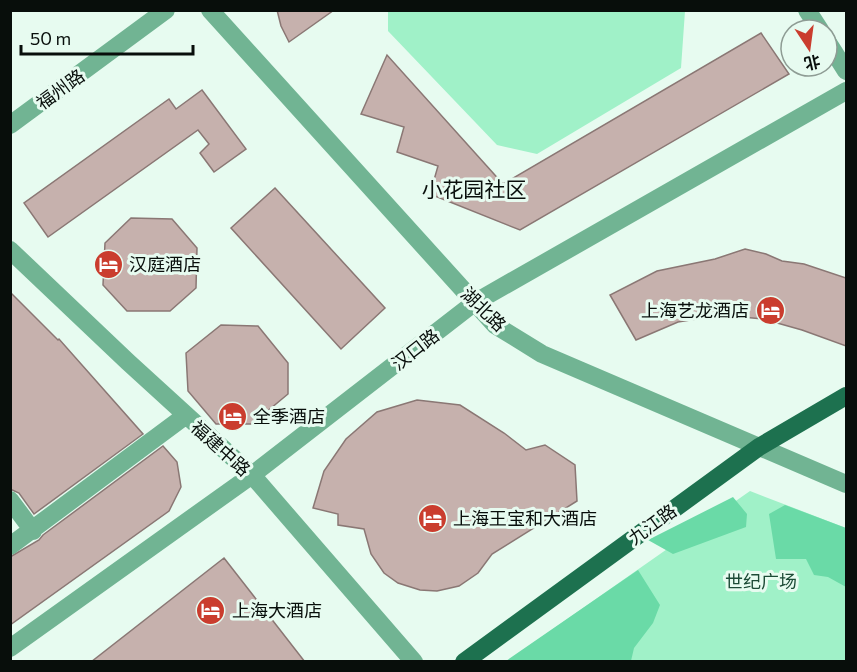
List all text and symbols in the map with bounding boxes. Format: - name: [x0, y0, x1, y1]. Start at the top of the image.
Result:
- scale bar: [21, 18, 194, 56]
- north arrow: [779, 18, 839, 78]
- text: 50 m: [30, 27, 71, 49]
- text: 北: [803, 52, 822, 74]
- street label: 福州路: [32, 64, 88, 114]
- district label: 小花园社区: [422, 176, 527, 201]
- hotel icon: 汉庭酒店: [92, 248, 124, 280]
- place label: 汉庭酒店: [129, 253, 201, 275]
- street label: 湖北路: [457, 282, 511, 336]
- hotel icon: 上海艺龙酒店: [754, 294, 786, 326]
- place label: 上海艺龙酒店: [641, 299, 749, 321]
- street label: 汉口路: [387, 324, 443, 374]
- hotel icon: 全季酒店: [216, 400, 248, 432]
- place label: 全季酒店: [253, 405, 325, 427]
- street label: 福建中路: [187, 416, 255, 480]
- street label: 九江路: [624, 499, 680, 549]
- hotel icon: 上海王宝和大酒店: [416, 502, 448, 534]
- place label: 上海王宝和大酒店: [453, 507, 597, 529]
- park label: 世纪广场: [725, 570, 797, 592]
- hotel icon: 上海大酒店: [195, 594, 227, 626]
- place label: 上海大酒店: [232, 599, 322, 621]

